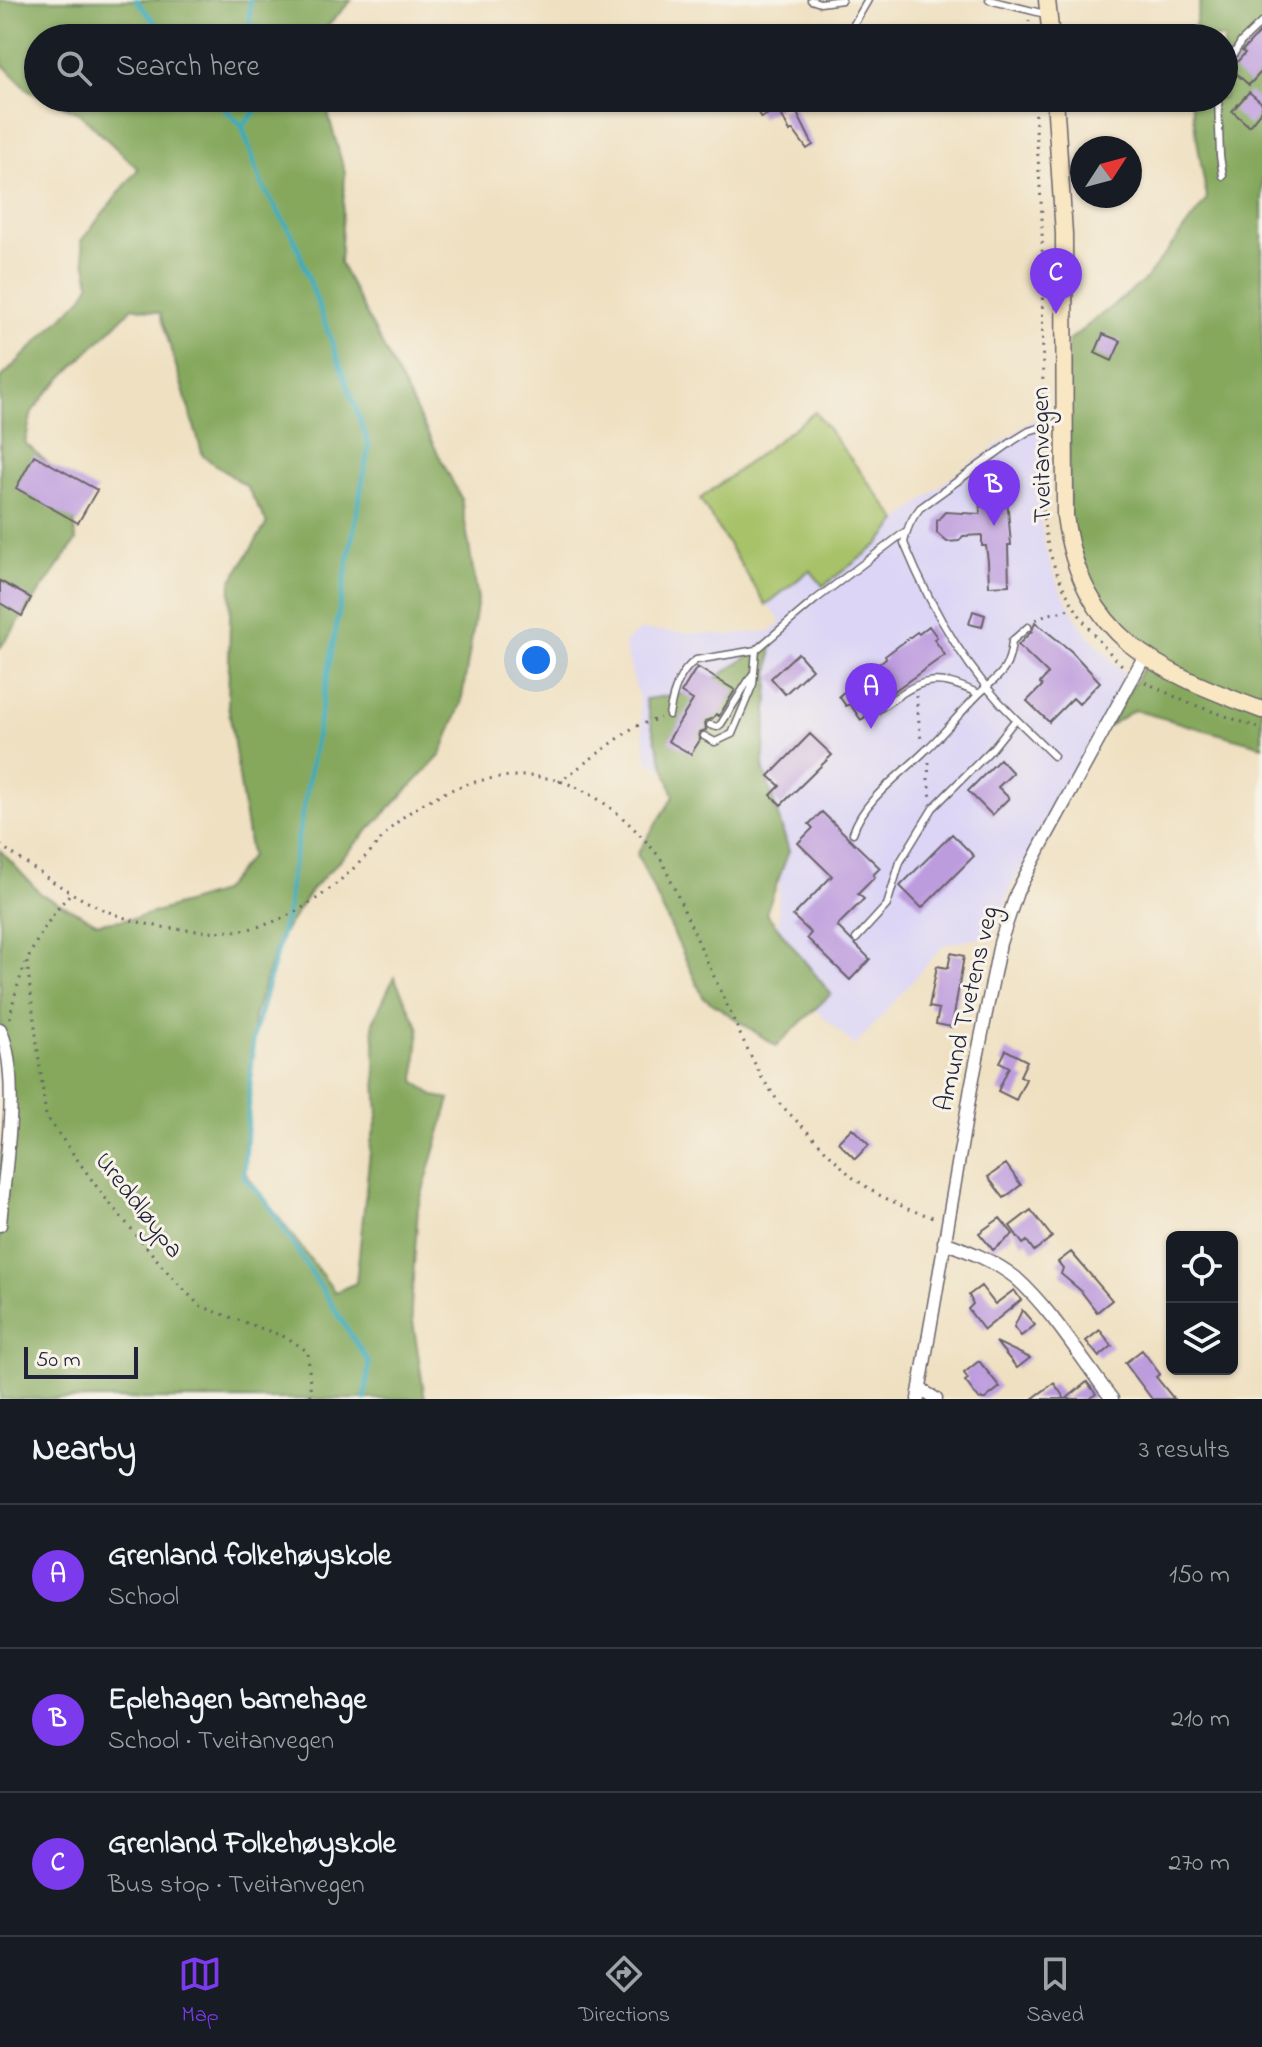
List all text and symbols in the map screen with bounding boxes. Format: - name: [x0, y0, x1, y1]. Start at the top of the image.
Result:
- search box: [24, 24, 1238, 112]
- icon: search: [52, 46, 96, 90]
- text: Search here: [116, 46, 260, 90]
- north arrow: [1070, 136, 1142, 208]
- pin: C: [1030, 248, 1082, 314]
- street label: Tveitanvegen: [1023, 387, 1063, 523]
- pin: B: [968, 460, 1020, 526]
- your location: [516, 640, 556, 680]
- pin: A: [845, 663, 897, 729]
- street label: Amund Tvetens veg: [926, 903, 1010, 1115]
- street label: Ureddløypa: [84, 1145, 192, 1267]
- map controls: [1166, 1231, 1238, 1375]
- button: locate: [1166, 1231, 1238, 1303]
- button: layers: [1166, 1303, 1238, 1375]
- scale bar: [24, 1343, 138, 1379]
- text: 50 m: [36, 1345, 81, 1377]
- text: Nearby: [32, 1426, 136, 1476]
- text: 3 results: [1139, 1432, 1230, 1470]
- text: Grenland folkehøyskole: [108, 1535, 391, 1579]
- text: A: [50, 1557, 66, 1595]
- text: 150 m: [1169, 1557, 1230, 1595]
- text: School: [108, 1579, 179, 1617]
- text: Eplehagen barnehage: [108, 1679, 367, 1723]
- text: B: [49, 1701, 67, 1739]
- text: 210 m: [1171, 1701, 1230, 1739]
- text: School · Tveitanvegen: [108, 1723, 334, 1761]
- text: Grenland Folkehøyskole: [108, 1823, 396, 1867]
- text: C: [51, 1845, 65, 1883]
- text: 270 m: [1168, 1845, 1230, 1883]
- text: Bus stop · Tveitanvegen: [108, 1867, 364, 1905]
- tab: Map: [178, 1952, 222, 2032]
- tab: Directions: [579, 1952, 670, 2032]
- tab: Saved: [1026, 1952, 1084, 2032]

